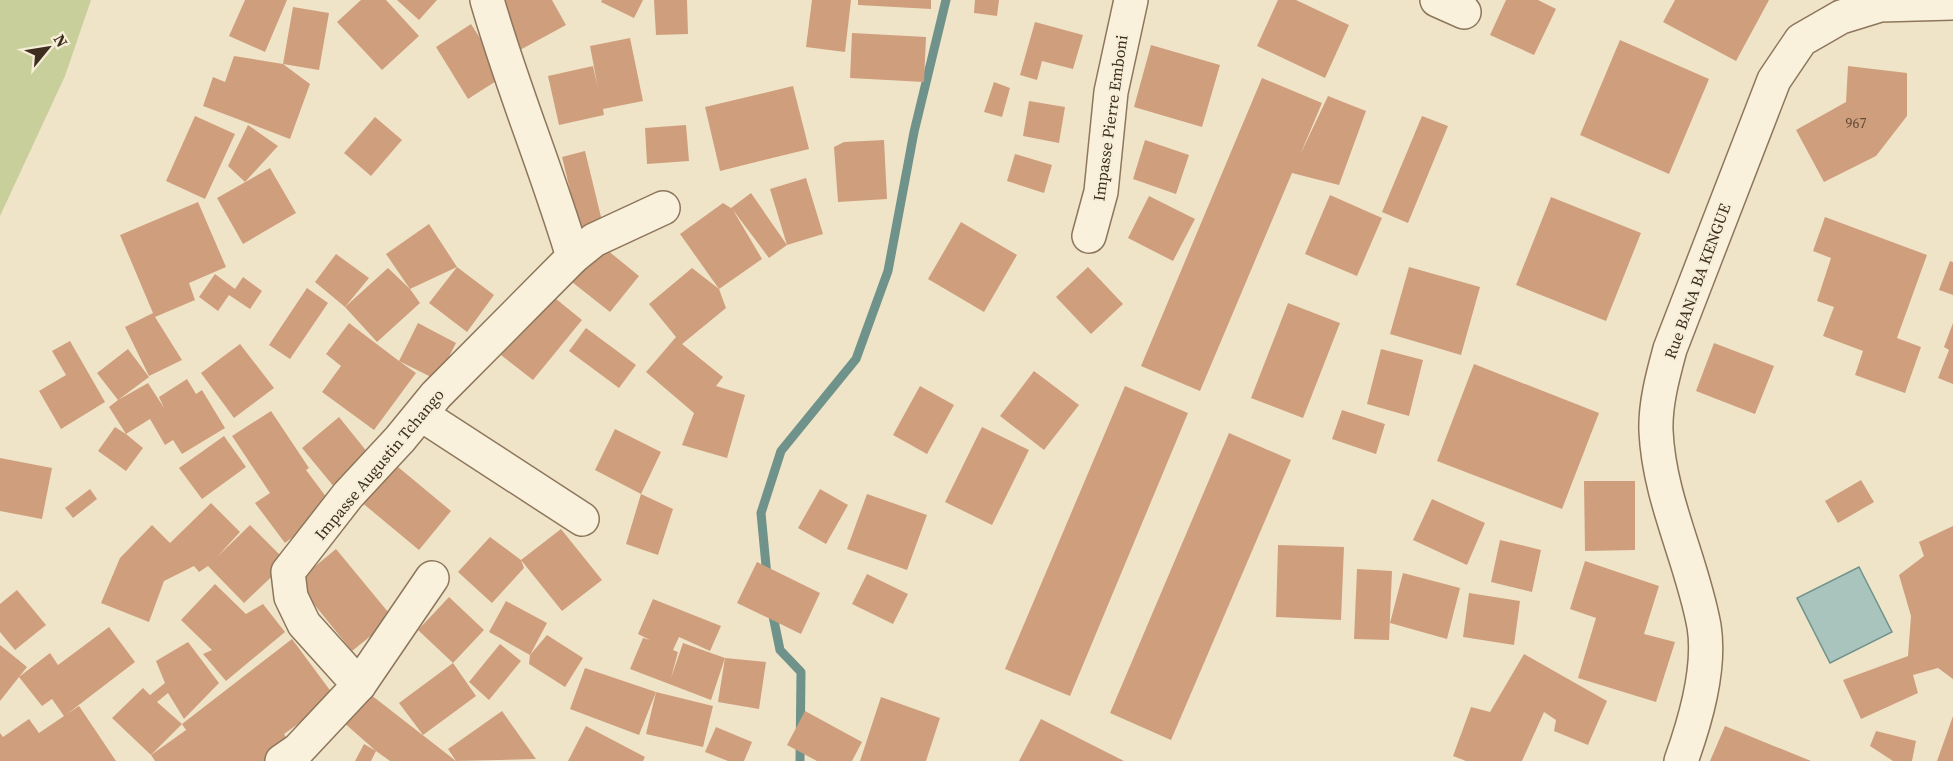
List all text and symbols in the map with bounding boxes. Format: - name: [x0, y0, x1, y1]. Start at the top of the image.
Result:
- north arrow: [18, 18, 78, 78]
- text: N: [49, 30, 74, 51]
- street label: Impasse Pierre Emboni: [1087, 33, 1133, 203]
- house number: 967: [1846, 113, 1867, 133]
- street label: Rue BANA BA KENGUE: [1659, 200, 1736, 362]
- street label: Impasse Augustin Tchango: [309, 384, 449, 544]

